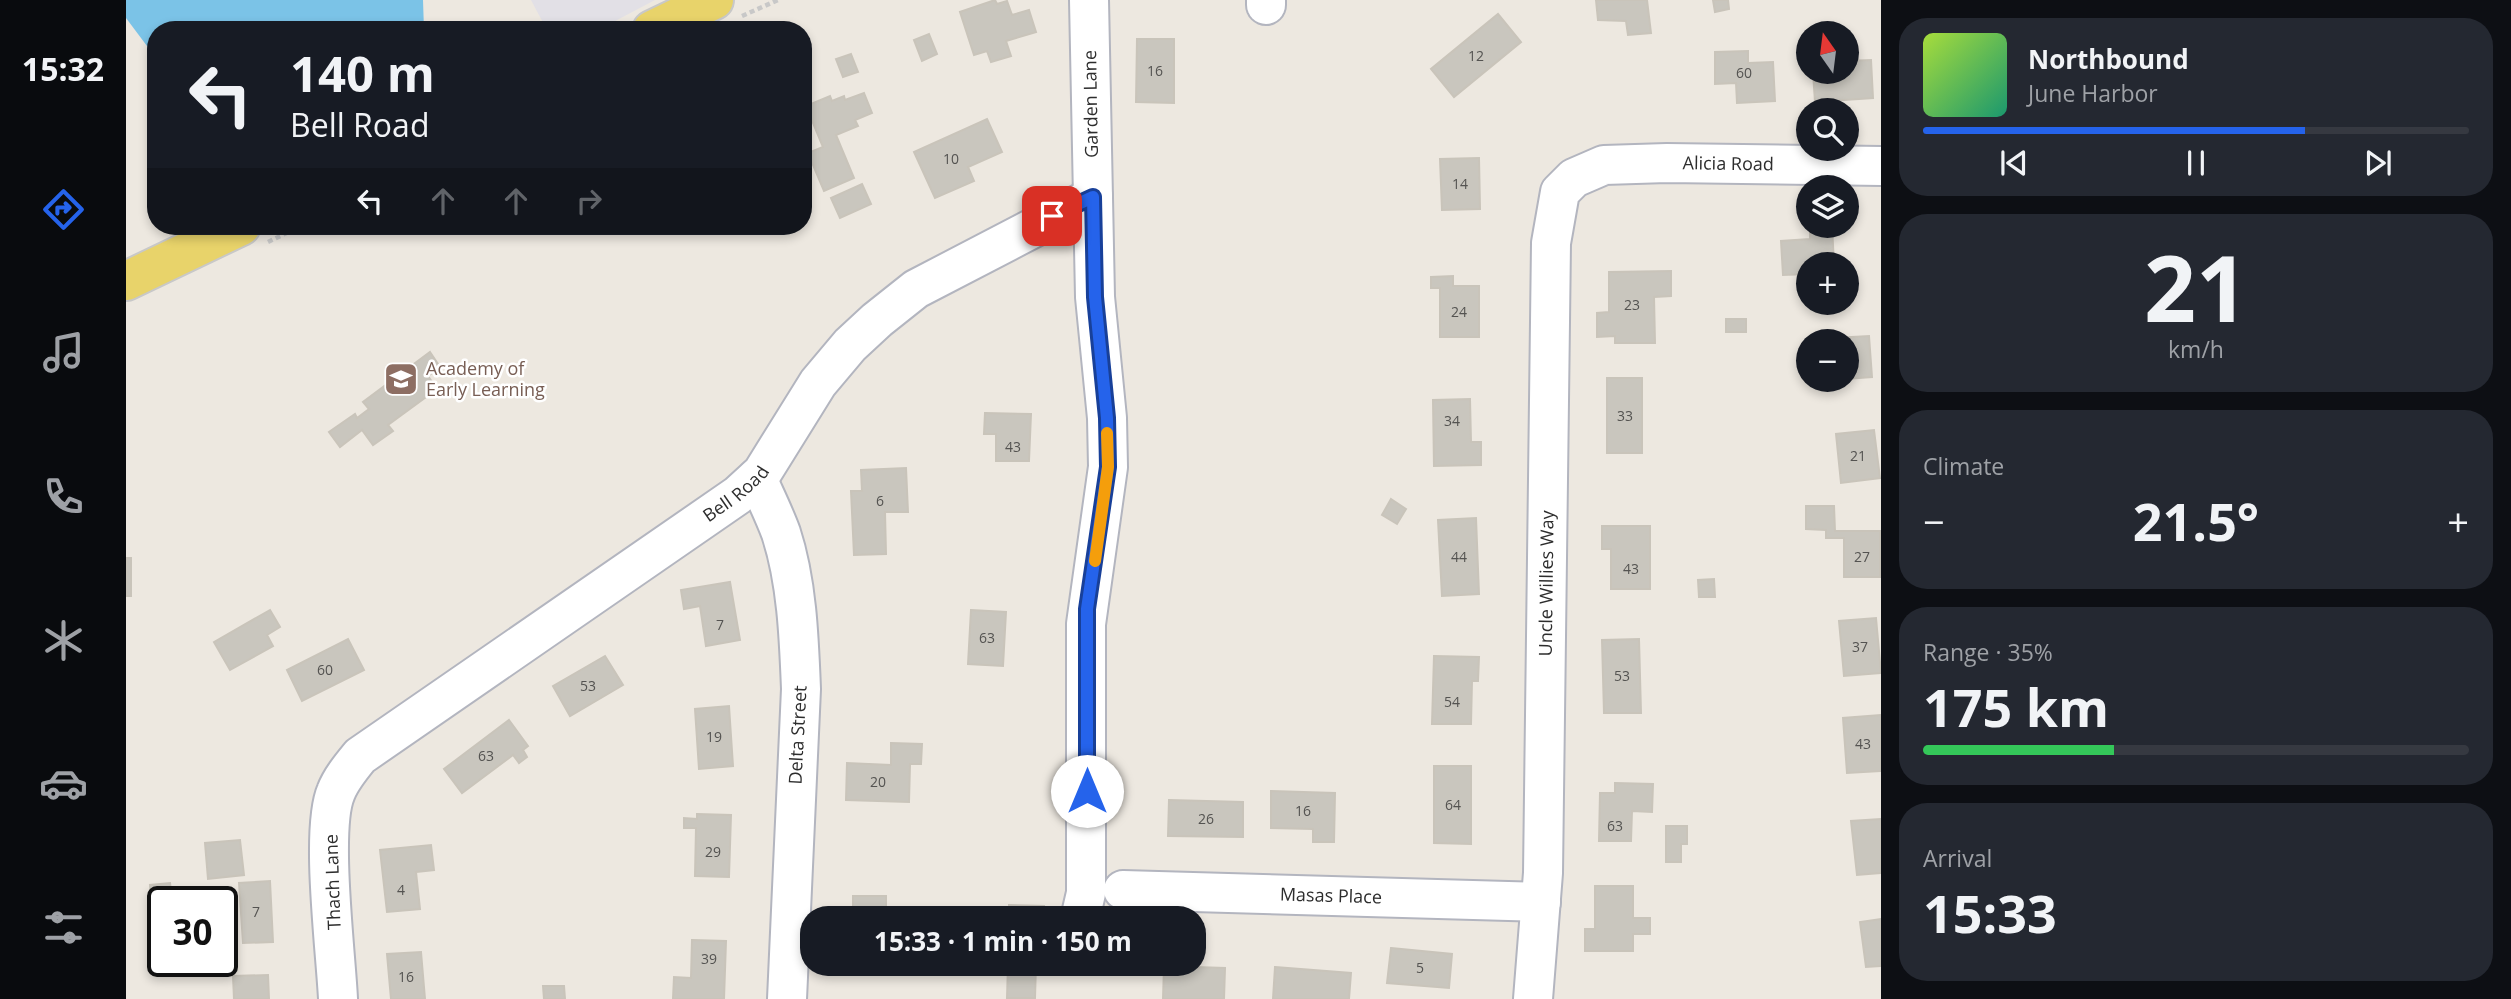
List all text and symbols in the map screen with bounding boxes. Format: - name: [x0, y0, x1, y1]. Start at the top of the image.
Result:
- north arrow: [1796, 21, 1858, 84]
- map controls: [1796, 21, 1859, 392]
- text: 140 m: [290, 40, 435, 106]
- text: Northbound: [2028, 41, 2189, 77]
- house number: 12: [1468, 46, 1484, 65]
- text: 15:32: [22, 47, 104, 90]
- icon: left: [175, 49, 266, 140]
- street label: Garden Lane: [1077, 50, 1103, 158]
- house number: 16: [1147, 61, 1163, 80]
- house number: 60: [1736, 63, 1752, 82]
- text: June Harbor: [2028, 77, 2158, 109]
- button: search: [1796, 98, 1859, 161]
- text: Bell Road: [290, 103, 429, 146]
- icon: previous: [1995, 144, 2033, 182]
- icon: pause: [2177, 144, 2215, 182]
- icon: next: [2359, 144, 2397, 182]
- house number: 10: [943, 149, 959, 168]
- street label: Alicia Road: [1682, 150, 1774, 175]
- house number: 14: [1452, 174, 1468, 193]
- button: layers: [1796, 175, 1859, 238]
- icon: left: [351, 182, 389, 220]
- icon: ahead: [424, 182, 462, 220]
- icon: ahead: [497, 182, 535, 220]
- icon: right: [570, 182, 608, 220]
- icon: directions: [39, 185, 88, 234]
- pin: [1022, 186, 1082, 246]
- icon: arrive: [1033, 197, 1071, 235]
- text: 21: [2144, 225, 2248, 349]
- button: +: [1796, 252, 1859, 315]
- house number: 23: [1624, 295, 1640, 314]
- house number: 24: [1451, 302, 1467, 321]
- icon: music: [39, 328, 88, 377]
- button: −: [1796, 329, 1859, 392]
- text: km/h: [2168, 333, 2224, 365]
- place label: Academy of Early Learning: [426, 356, 545, 401]
- school or university icon: Academy of Early Learning: [382, 360, 420, 398]
- house number: 33: [1617, 406, 1633, 425]
- house number: 34: [1444, 411, 1460, 430]
- house number: 43: [1005, 437, 1021, 456]
- house number: 21: [1850, 446, 1866, 465]
- text: Climate: [1923, 450, 2004, 482]
- street label: Bell Road: [698, 461, 774, 527]
- icon: phone: [39, 472, 88, 521]
- text: 21.5°: [2133, 485, 2259, 556]
- house number: 6: [876, 491, 884, 510]
- text: −: [1923, 495, 1945, 547]
- text: +: [2447, 495, 2469, 547]
- street label: Uncle Willies Way: [1533, 509, 1559, 657]
- house number: 44: [1451, 547, 1467, 566]
- house number: 27: [1854, 547, 1870, 566]
- house number: 43: [1623, 559, 1639, 578]
- house number: 7: [716, 615, 724, 634]
- icon: climate: [39, 616, 88, 665]
- house number: 63: [979, 628, 995, 647]
- text: Range · 35%: [1923, 636, 2053, 668]
- house number: 37: [1852, 637, 1868, 656]
- house number: 60: [317, 660, 333, 679]
- house number: 53: [1614, 666, 1630, 685]
- text: 175 km: [1923, 671, 2109, 742]
- house number: 53: [580, 676, 596, 695]
- street label: Delta Street: [782, 685, 812, 785]
- house number: 54: [1444, 692, 1460, 711]
- house number: 19: [706, 727, 722, 746]
- house number: 43: [1855, 734, 1871, 753]
- house number: 63: [478, 746, 494, 765]
- position arrow: [1050, 754, 1124, 828]
- icon: car: [39, 759, 88, 808]
- house number: 20: [870, 772, 886, 791]
- house number: 64: [1445, 795, 1461, 814]
- house number: 16: [1295, 801, 1311, 820]
- house number: 26: [1198, 809, 1214, 828]
- house number: 63: [1607, 816, 1623, 835]
- street label: Thach Lane: [318, 834, 346, 930]
- house number: 29: [705, 842, 721, 861]
- text: Arrival: [1923, 842, 1992, 874]
- text: 15:33: [1923, 877, 2057, 948]
- house number: 4: [397, 880, 405, 899]
- street label: Masas Place: [1280, 882, 1382, 908]
- speed limit sign: 30: [147, 886, 238, 977]
- house number: 7: [252, 902, 260, 921]
- icon: filters: [39, 903, 88, 952]
- text: 15:33 · 1 min · 150 m: [874, 923, 1132, 959]
- house number: 39: [701, 949, 717, 968]
- house number: 5: [1416, 958, 1424, 977]
- house number: 16: [398, 967, 414, 986]

